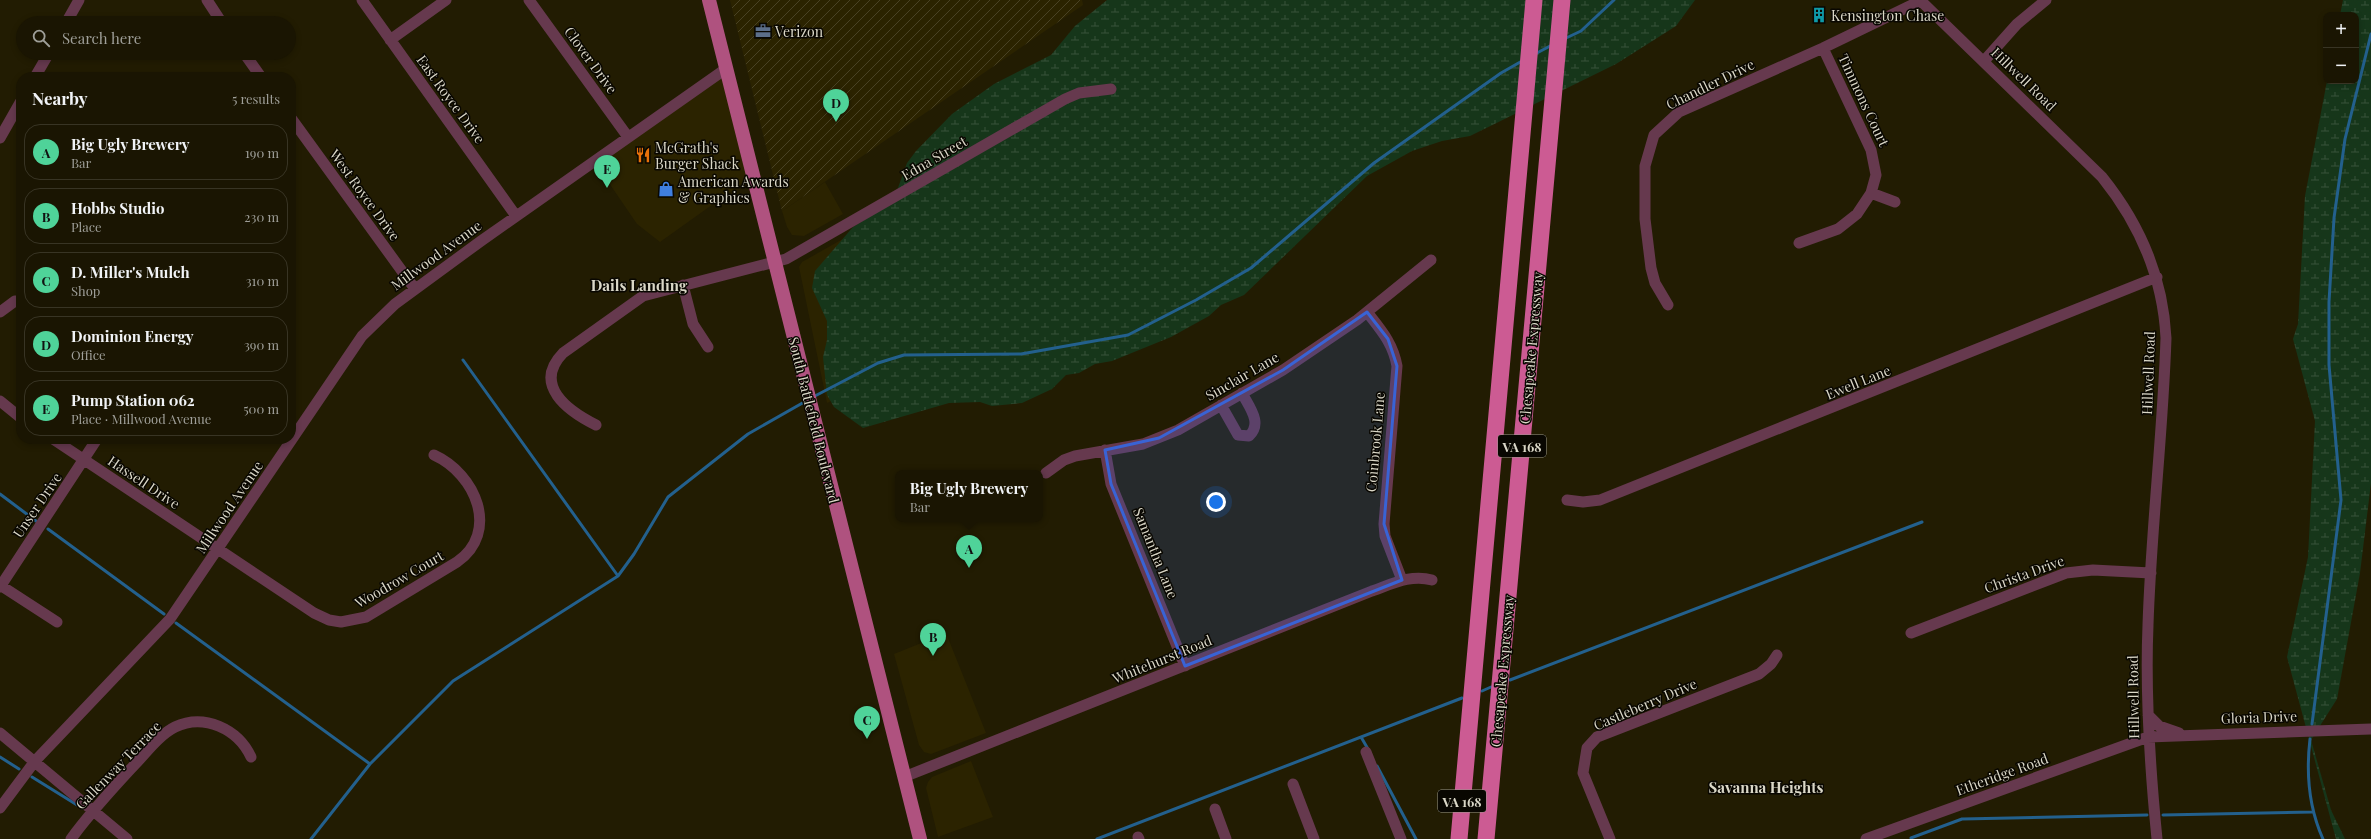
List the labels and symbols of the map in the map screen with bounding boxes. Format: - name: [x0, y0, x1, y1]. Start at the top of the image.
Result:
- building icon: Kensington Chase: [1810, 6, 1828, 24]
- place label: Kensington Chase: [1831, 6, 1944, 25]
- office icon: Verizon: [754, 22, 772, 40]
- place label: Verizon: [774, 22, 824, 41]
- street label: Clover Drive: [560, 23, 622, 97]
- street label: Hillwell Road: [1987, 43, 2061, 115]
- street label: East Royce Drive: [412, 51, 490, 147]
- street label: Timmons Court: [1834, 51, 1894, 150]
- street label: Chandler Drive: [1663, 54, 1757, 114]
- pin: D: [823, 89, 849, 122]
- street label: Edna Street: [898, 131, 971, 184]
- place label: McGrath's Burger Shack: [655, 138, 739, 173]
- street label: West Royce Drive: [325, 145, 405, 244]
- restaurant icon: McGrath's Burger Shack: [634, 146, 652, 164]
- pin: E: [594, 155, 620, 188]
- place label: American Awards & Graphics: [677, 172, 789, 207]
- shop icon: American Awards & Graphics: [657, 180, 675, 198]
- street label: Millwood Avenue: [387, 216, 485, 294]
- street label: Chesapeake Expressway: [1515, 271, 1547, 425]
- district label: Dails Landing: [591, 275, 688, 295]
- street label: Hillwell Road: [2137, 331, 2159, 415]
- street label: South Battlefield Boulevard: [784, 335, 844, 505]
- street label: Sinclair Lane: [1202, 347, 1282, 405]
- street label: Ewell Lane: [1823, 360, 1893, 404]
- street label: Coinbrook Lane: [1361, 391, 1389, 493]
- road number: VA 168: [1498, 435, 1546, 457]
- street label: Hassell Drive: [104, 451, 184, 513]
- street label: Millwood Avenue: [191, 457, 267, 557]
- street label: Unser Drive: [8, 469, 66, 541]
- your location: [1206, 492, 1226, 512]
- street label: Samantha Lane: [1129, 505, 1183, 601]
- pin: A: [956, 535, 982, 568]
- street label: Woodrow Court: [350, 545, 448, 613]
- street label: Christa Drive: [1981, 551, 2067, 597]
- street label: Chesapeake Expressway: [1486, 594, 1518, 748]
- pin: B: [920, 623, 946, 656]
- street label: Whitehurst Road: [1108, 630, 1215, 688]
- street label: Hillwell Road: [2123, 655, 2143, 739]
- street label: Castleberry Drive: [1590, 674, 1700, 734]
- pin: C: [854, 706, 880, 739]
- street label: Gloria Drive: [2221, 706, 2297, 728]
- street label: Gallenway Terrace: [71, 717, 165, 813]
- street label: Etheridge Road: [1953, 748, 2051, 800]
- district label: Savanna Heights: [1709, 777, 1823, 797]
- road number: VA 168: [1438, 790, 1486, 812]

